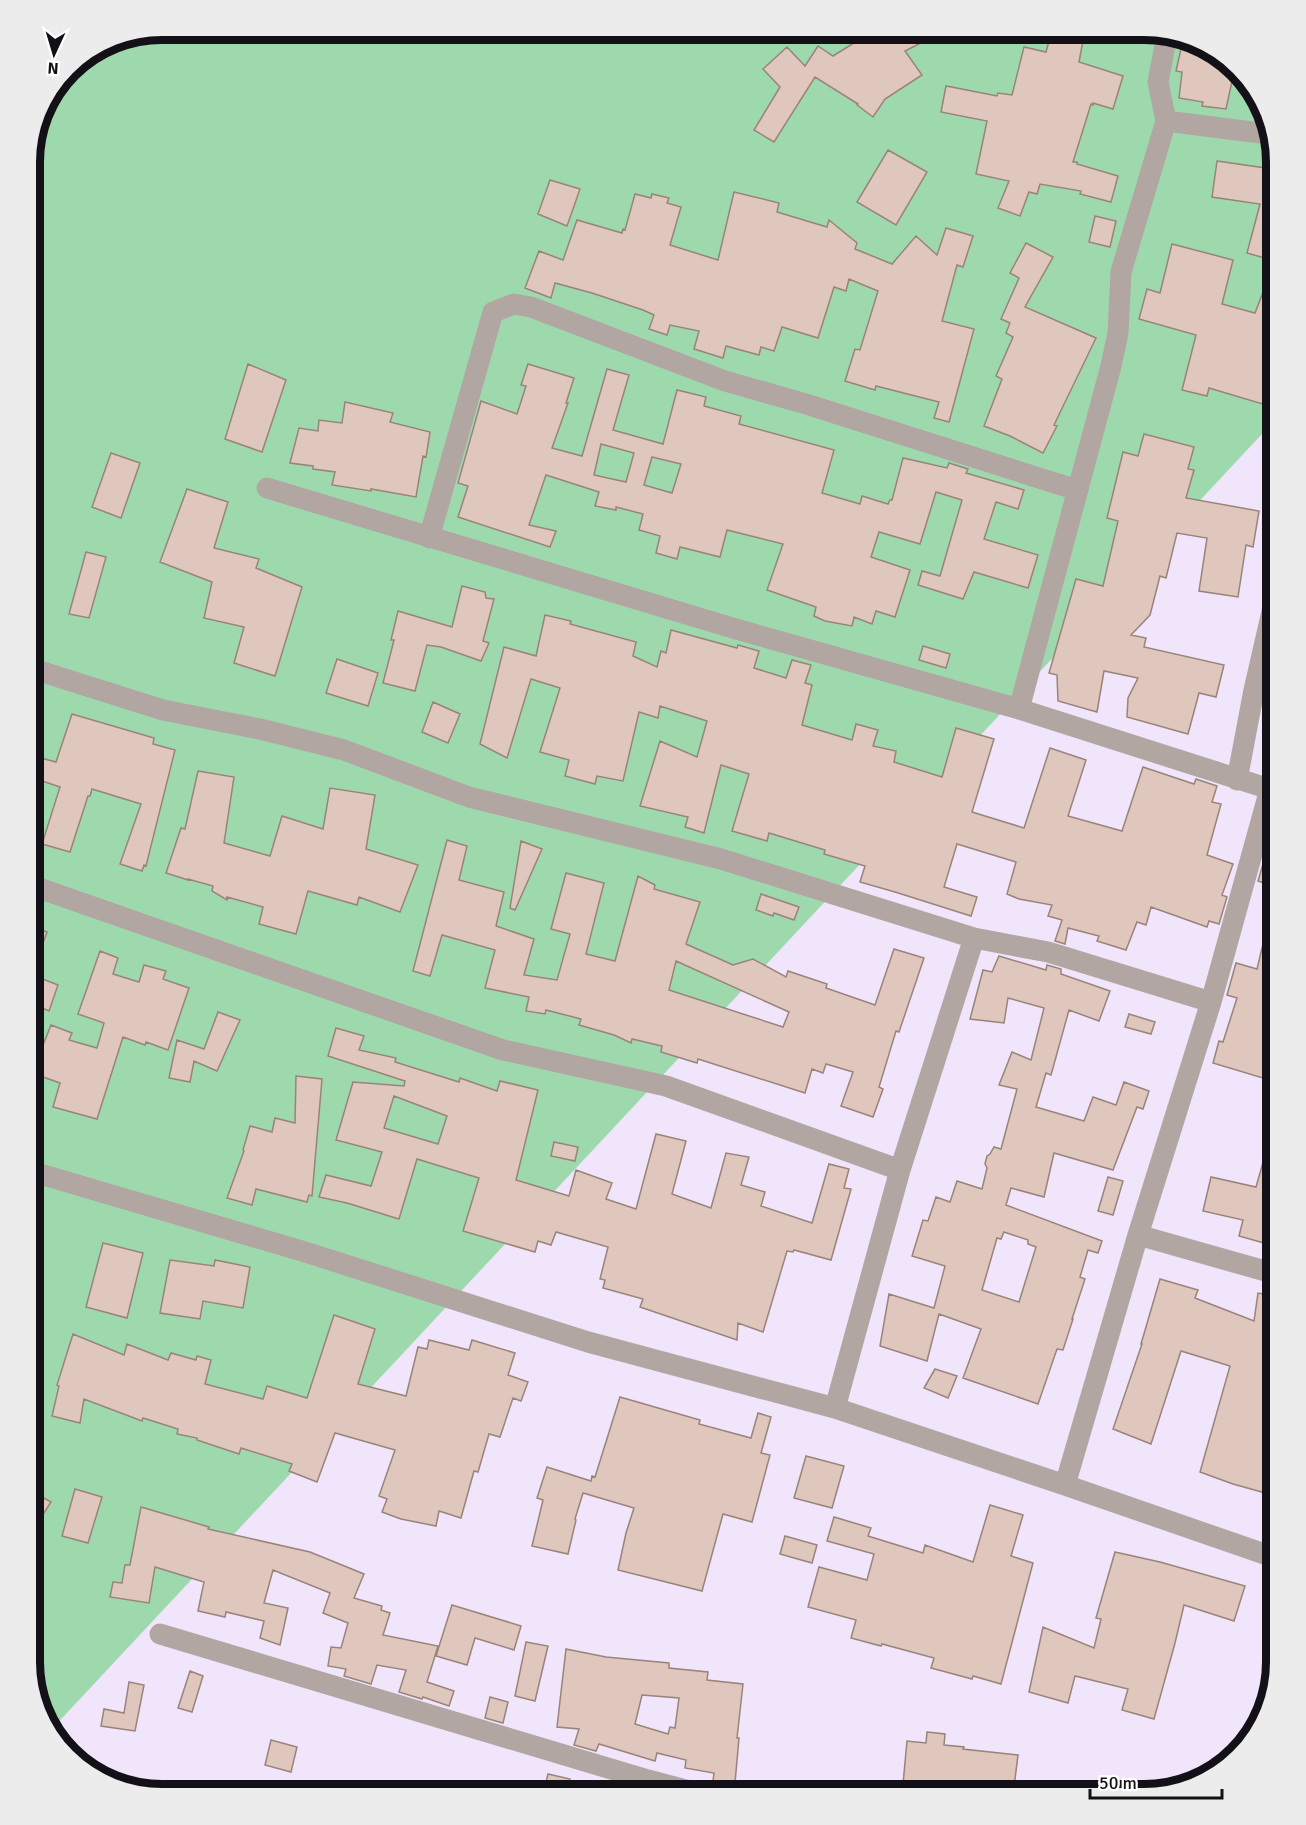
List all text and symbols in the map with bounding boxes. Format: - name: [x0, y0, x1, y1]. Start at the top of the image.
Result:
- north arrow: [24, 24, 84, 84]
- text: N: [47, 58, 59, 78]
- scale bar: [1090, 1762, 1222, 1800]
- text: 50 m: [1099, 1772, 1137, 1794]

